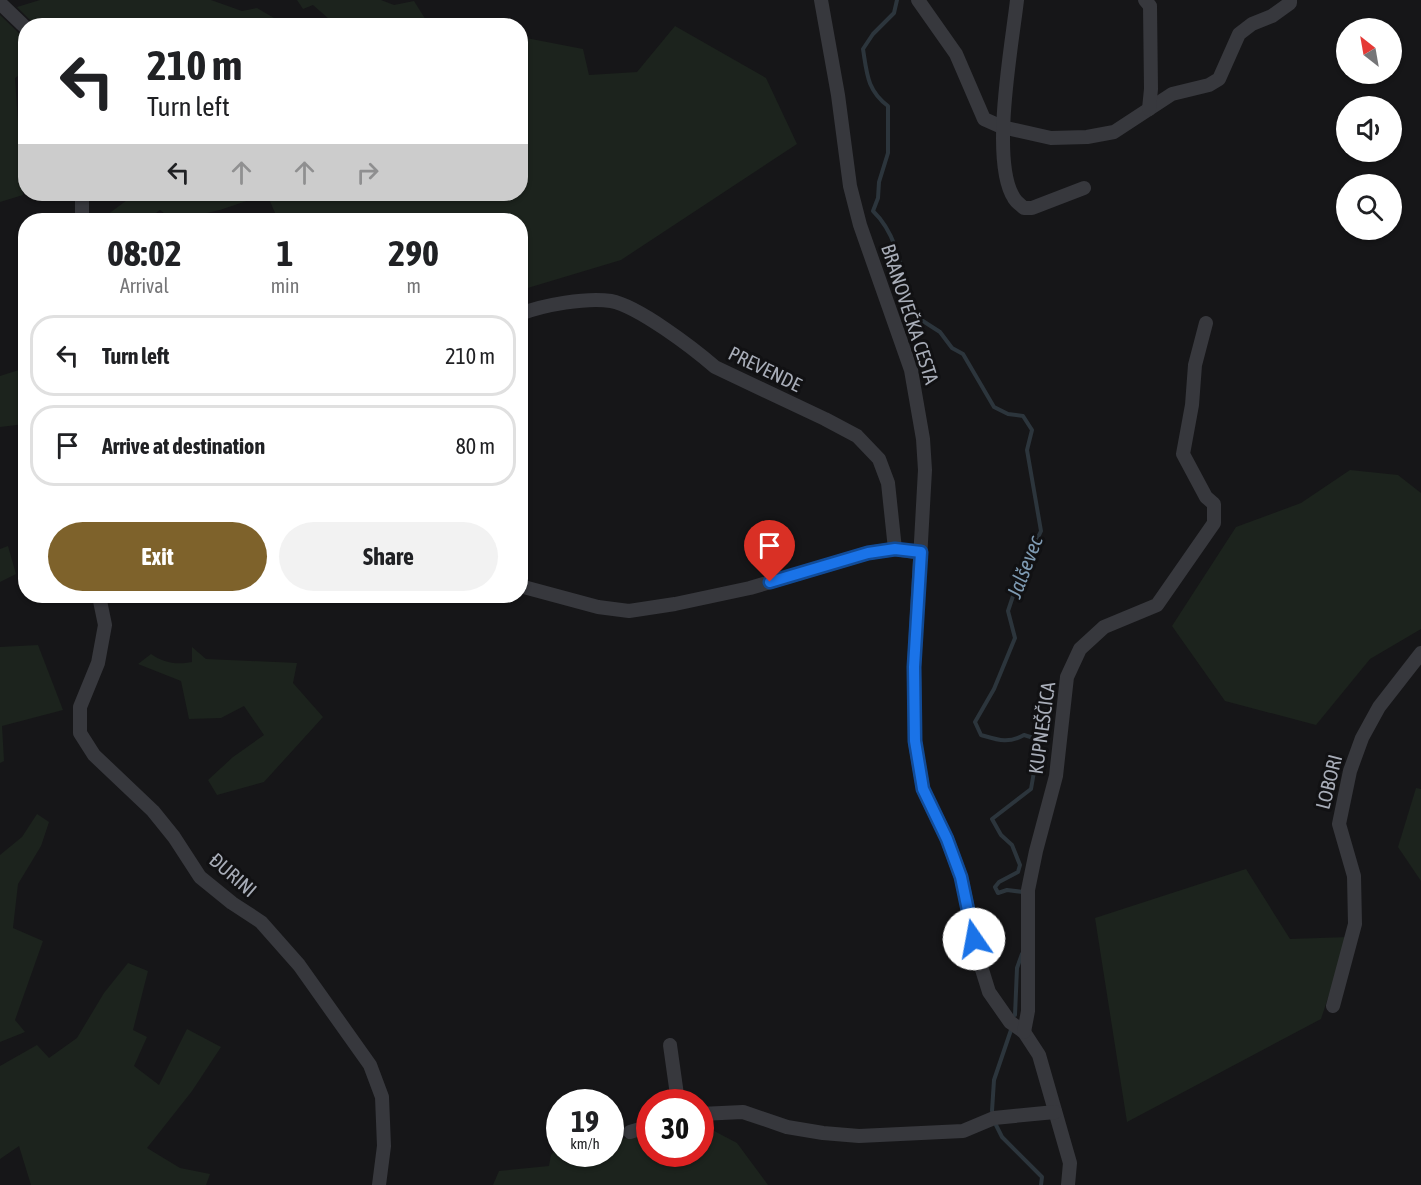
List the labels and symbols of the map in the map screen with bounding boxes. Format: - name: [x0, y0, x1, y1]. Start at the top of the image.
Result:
- north arrow: [1336, 18, 1402, 84]
- street label: BRANOVEČKA CESTA: [877, 241, 944, 387]
- street label: PREVENDE: [725, 341, 806, 396]
- pin: [744, 520, 795, 582]
- water label: Jalševec: [1001, 531, 1047, 602]
- street label: KUPNEŠČICA: [1024, 680, 1059, 776]
- street label: LOBORI: [1311, 752, 1346, 811]
- street label: ĐURINI: [205, 848, 262, 901]
- position arrow: [942, 907, 1006, 971]
- speed limit sign: 30: [636, 1089, 714, 1167]

